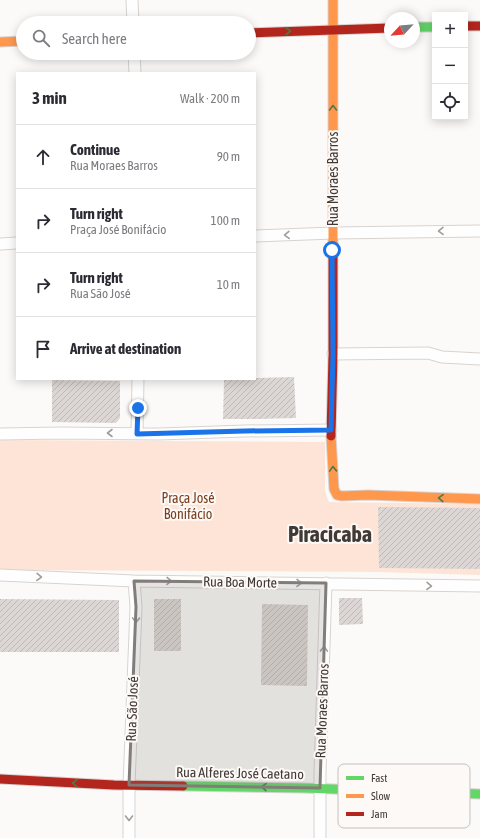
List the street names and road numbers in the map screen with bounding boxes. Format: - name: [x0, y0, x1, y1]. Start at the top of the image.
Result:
- street label: Rua Moraes Barros: [325, 132, 341, 226]
- street label: Rua Boa Morte: [203, 573, 277, 591]
- street label: Rua Moraes Barros: [312, 663, 332, 759]
- street label: Rua São José: [123, 676, 141, 742]
- street label: Rua Alferes José Caetano: [176, 764, 304, 782]

